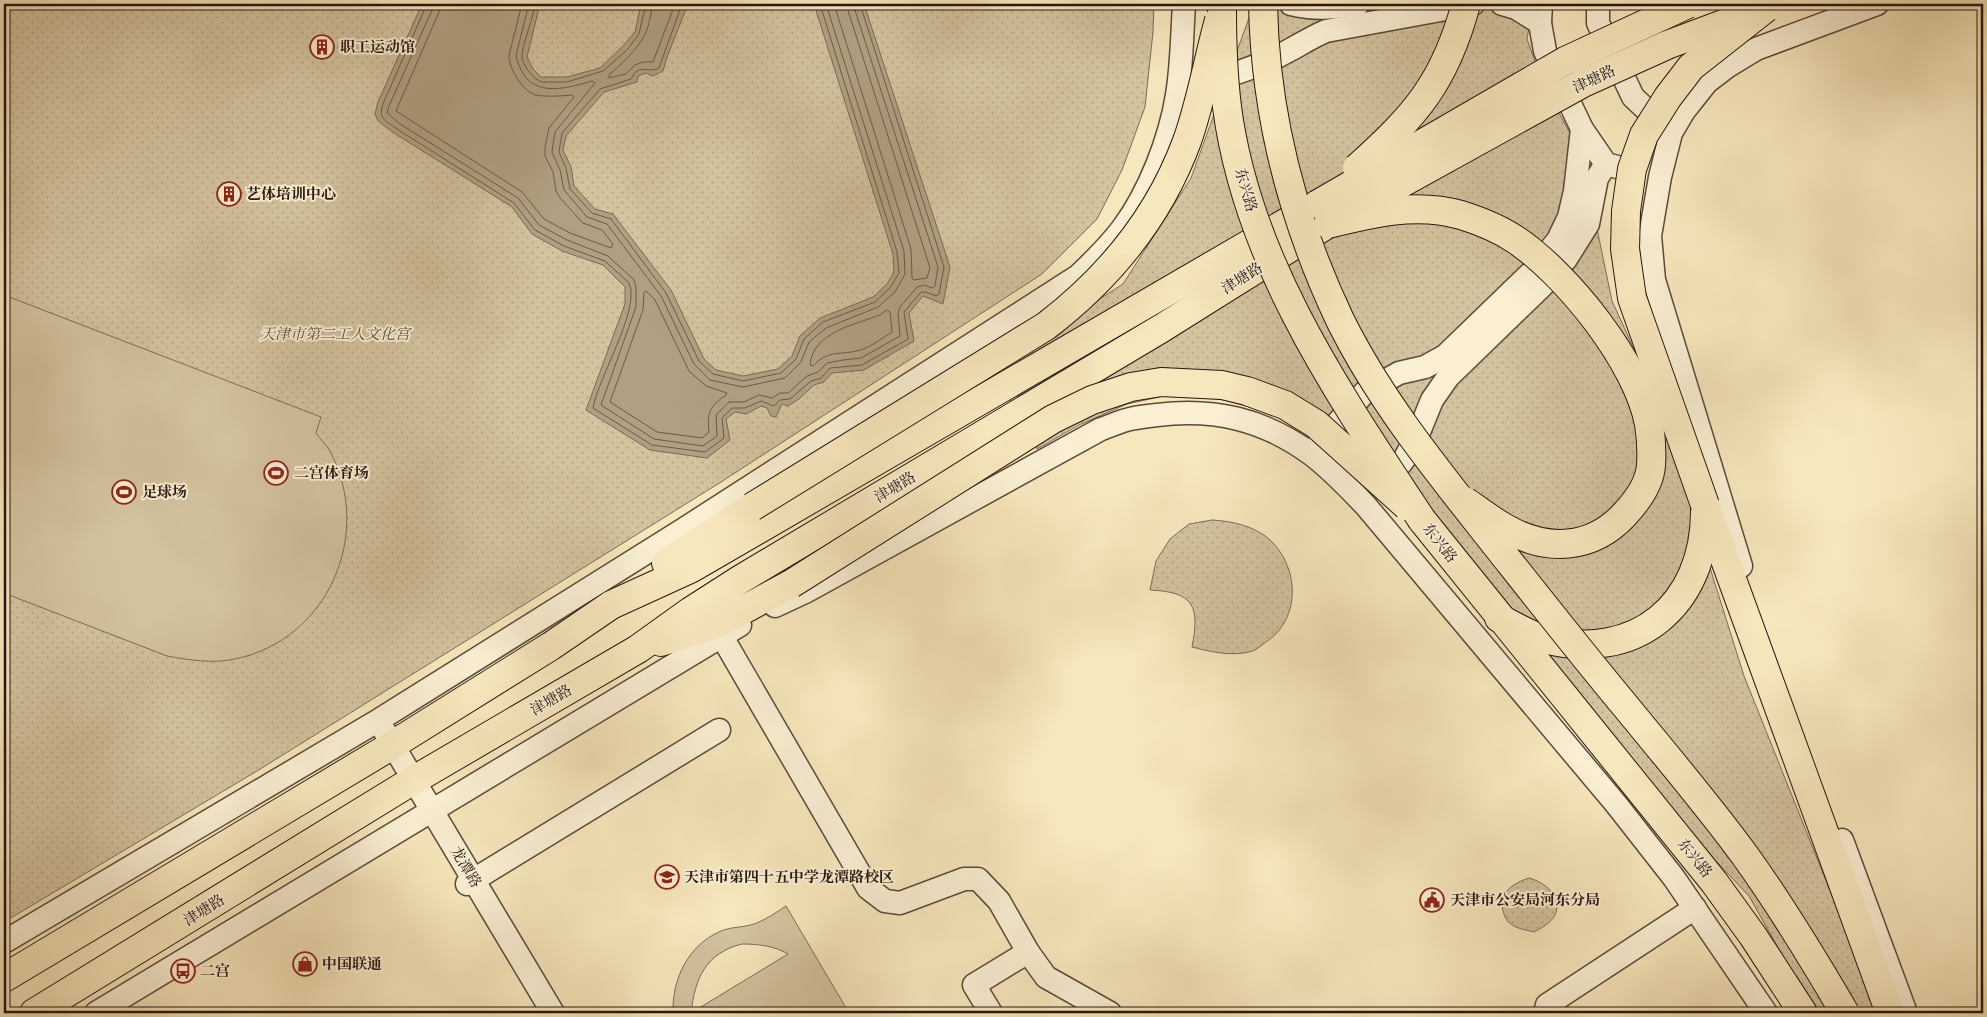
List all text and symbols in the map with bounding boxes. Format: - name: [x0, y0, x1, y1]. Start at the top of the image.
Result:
- building icon: 职工运动馆: [309, 34, 335, 60]
- place label: 职工运动馆: [340, 37, 415, 57]
- street label: 津塘路: [1569, 60, 1619, 98]
- street label: 东兴路: [1230, 166, 1262, 214]
- building icon: 艺体培训中心: [216, 181, 242, 207]
- place label: 艺体培训中心: [246, 184, 336, 204]
- street label: 津塘路: [1218, 258, 1266, 298]
- park label: 天津市第二工人文化宫: [260, 324, 412, 344]
- sports icon: 二宫体育场: [263, 460, 289, 486]
- place label: 二宫体育场: [294, 463, 369, 483]
- street label: 津塘路: [871, 467, 919, 507]
- sports icon: 足球场: [111, 479, 137, 505]
- place label: 足球场: [142, 482, 187, 502]
- street label: 东兴路: [1418, 519, 1462, 567]
- street label: 津塘路: [527, 680, 575, 720]
- street label: 东兴路: [1673, 834, 1717, 882]
- street label: 龙潭路: [446, 843, 486, 891]
- school or university icon: 天津市第四十五中学龙潭路校区: [654, 864, 680, 890]
- place label: 天津市第四十五中学龙潭路校区: [684, 867, 894, 887]
- public building icon: 天津市公安局河东分局: [1419, 887, 1445, 913]
- street label: 津塘路: [180, 890, 228, 930]
- place label: 天津市公安局河东分局: [1450, 890, 1600, 910]
- shop icon: 中国联通: [292, 951, 318, 977]
- place label: 中国联通: [322, 954, 382, 974]
- bus stop icon: 二宫: [170, 958, 196, 984]
- place label: 二宫: [200, 961, 230, 981]

